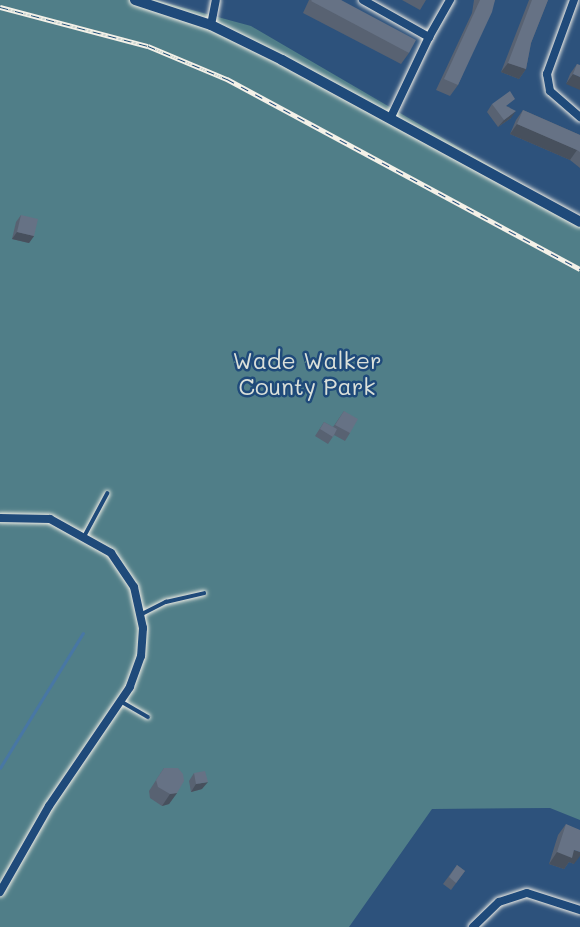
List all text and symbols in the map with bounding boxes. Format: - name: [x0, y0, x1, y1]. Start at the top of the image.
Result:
- park label: Wade Walker County Park: [233, 346, 381, 400]

